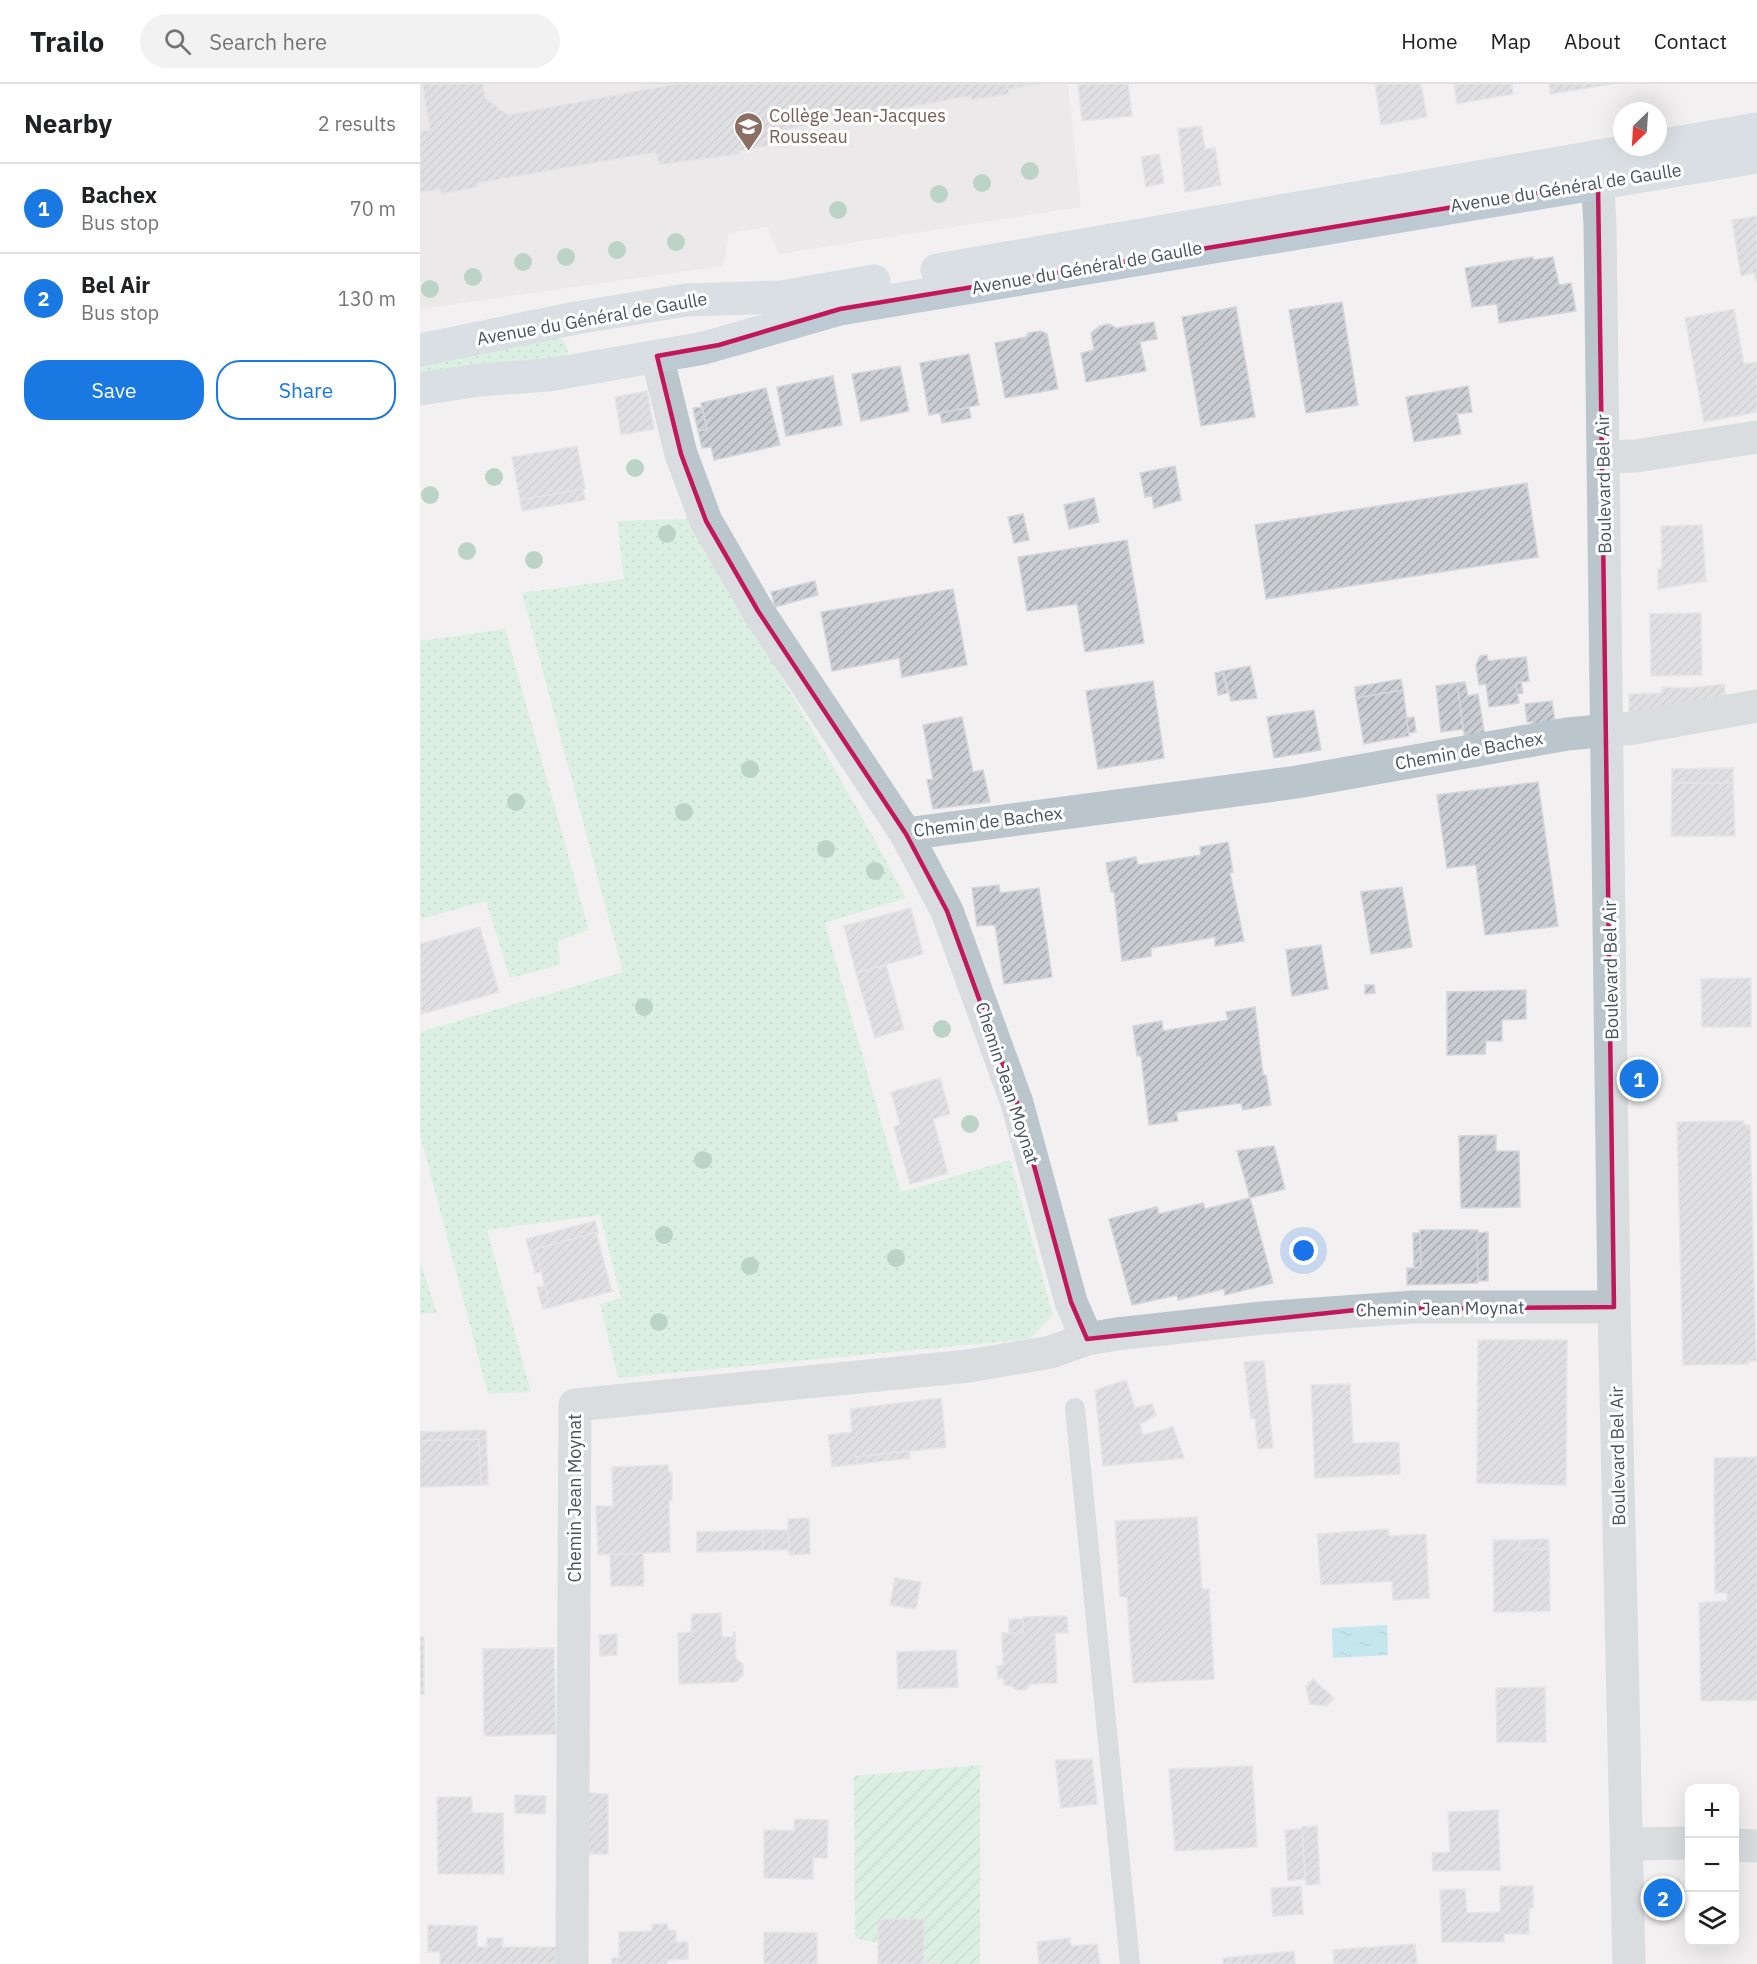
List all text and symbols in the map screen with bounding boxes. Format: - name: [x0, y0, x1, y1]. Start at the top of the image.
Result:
- search box: [140, 14, 560, 68]
- text: Trailo: [30, 23, 104, 60]
- icon: search: [161, 25, 194, 58]
- text: Search here: [209, 27, 327, 56]
- text: Home: [1401, 27, 1458, 55]
- text: Map: [1491, 27, 1531, 55]
- text: About: [1564, 27, 1621, 55]
- text: Contact: [1654, 27, 1727, 55]
- north arrow: [1613, 102, 1667, 156]
- place label: Collège Jean-Jacques Rousseau: [769, 104, 946, 148]
- text: Nearby: [24, 106, 112, 140]
- text: 2 results: [318, 110, 396, 137]
- school or university icon: Collège Jean-Jacques Rousseau: [732, 110, 764, 152]
- street label: Avenue du Général de Gaulle: [1449, 158, 1683, 217]
- text: Bachex: [81, 180, 157, 209]
- text: 1: [38, 195, 50, 222]
- text: 70 m: [350, 195, 396, 222]
- text: Bus stop: [81, 209, 159, 236]
- street label: Avenue du Général de Gaulle: [970, 236, 1204, 299]
- text: Bel Air: [81, 270, 150, 299]
- text: 2: [38, 285, 50, 312]
- text: 130 m: [338, 285, 396, 312]
- street label: Avenue du Général de Gaulle: [475, 287, 709, 350]
- text: Bus stop: [81, 299, 159, 326]
- button: Save: [24, 360, 204, 420]
- button: Share: [216, 360, 396, 420]
- street label: Boulevard Bel Air: [1591, 414, 1616, 554]
- street label: Chemin de Bachex: [1393, 726, 1545, 775]
- street label: Chemin de Bachex: [912, 801, 1064, 842]
- street label: Boulevard Bel Air: [1598, 900, 1623, 1040]
- street label: Chemin Jean Moynat: [970, 999, 1045, 1167]
- pin: 1: [1620, 1056, 1658, 1102]
- your location: [1289, 1236, 1318, 1265]
- street label: Chemin Jean Moynat: [1355, 1296, 1525, 1321]
- street label: Boulevard Bel Air: [1605, 1386, 1630, 1526]
- street label: Chemin Jean Moynat: [563, 1414, 586, 1582]
- map controls: [1685, 1784, 1739, 1946]
- button: +: [1685, 1784, 1739, 1838]
- button: −: [1685, 1838, 1739, 1892]
- pin: 2: [1644, 1876, 1682, 1920]
- button: layers: [1685, 1892, 1739, 1946]

